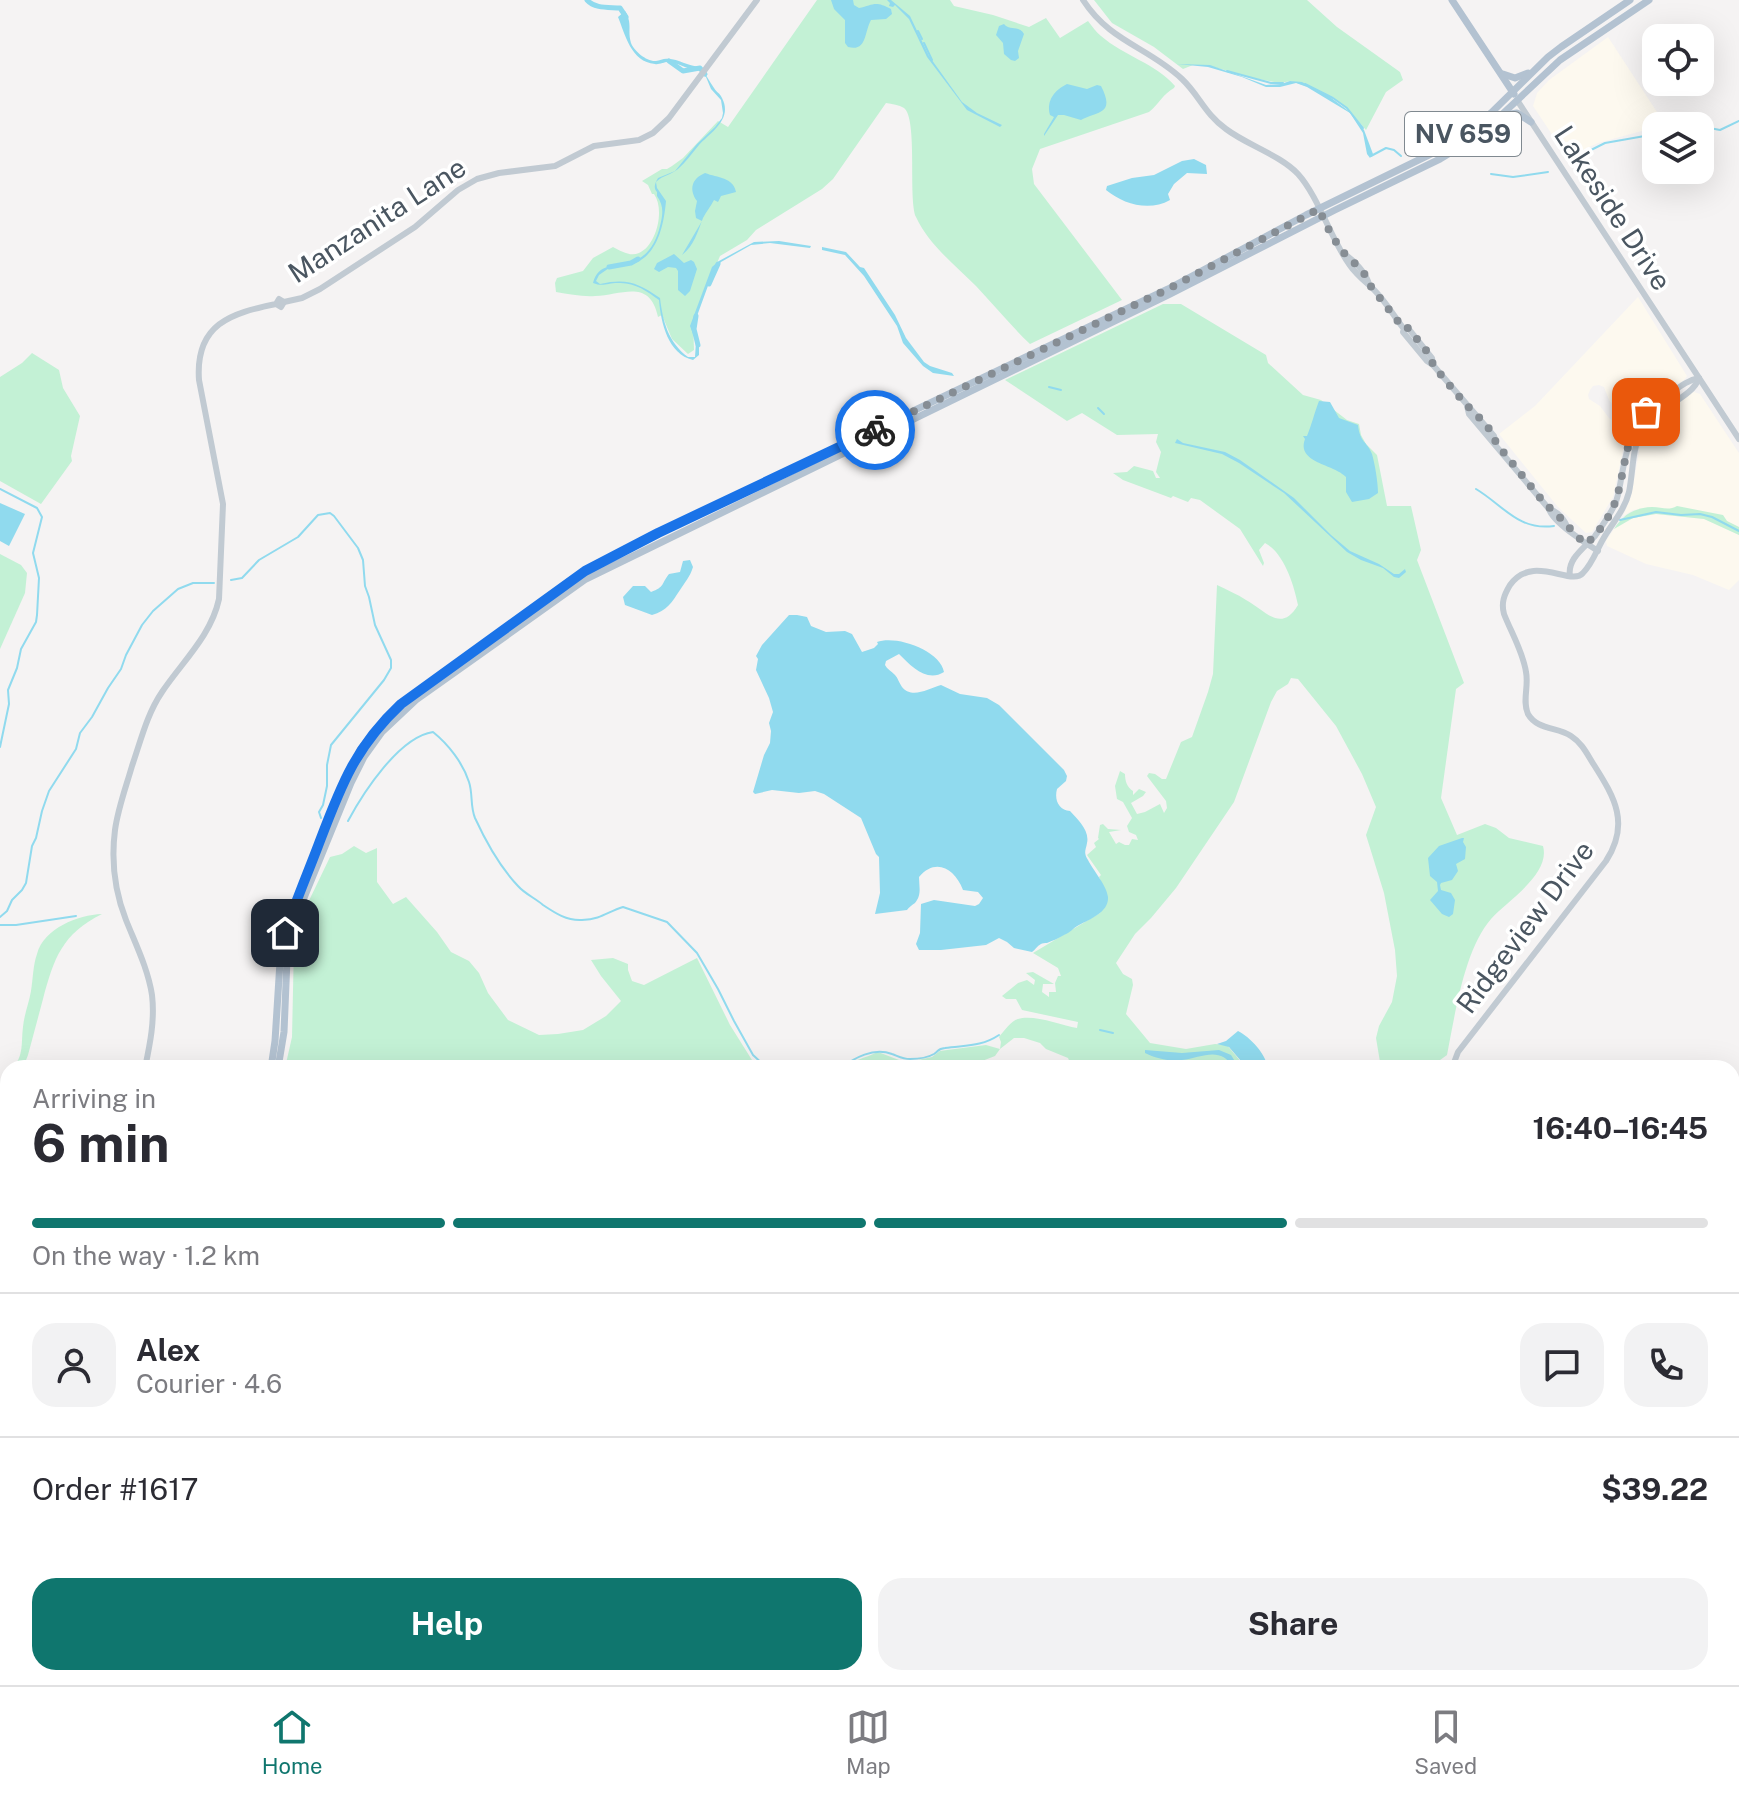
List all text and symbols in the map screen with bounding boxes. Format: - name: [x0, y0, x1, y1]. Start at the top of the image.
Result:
- map controls: [1642, 24, 1714, 184]
- button: locate: [1642, 24, 1714, 96]
- road number: NV 659: [1405, 112, 1521, 156]
- button: layers: [1642, 112, 1714, 184]
- street label: Lakeside Drive: [1548, 119, 1679, 296]
- street label: Manzanita Lane: [282, 150, 472, 289]
- pin: [1612, 378, 1680, 446]
- courier: [835, 390, 915, 470]
- icon: bag: [1624, 390, 1668, 434]
- icon: bike: [853, 408, 897, 452]
- street label: Ridgeview Drive: [1449, 834, 1600, 1019]
- pin: [251, 899, 319, 967]
- icon: home: [263, 911, 307, 955]
- text: Arriving in: [32, 1083, 156, 1114]
- text: 16:40–16:45: [1532, 1110, 1708, 1146]
- text: 6 min: [32, 1113, 170, 1174]
- text: On the way · 1.2 km: [32, 1240, 260, 1271]
- button: person: [32, 1323, 116, 1407]
- button: chat: [1520, 1323, 1604, 1407]
- button: phone: [1624, 1323, 1708, 1407]
- text: Alex: [136, 1332, 200, 1368]
- text: Courier · 4.6: [136, 1368, 282, 1399]
- text: Order #1617: [32, 1471, 198, 1507]
- text: $39.22: [1601, 1471, 1708, 1507]
- button: Help: [32, 1578, 862, 1670]
- button: Share: [878, 1578, 1708, 1670]
- tab: Home: [262, 1705, 322, 1779]
- tab: Map: [846, 1705, 891, 1779]
- tab: Saved: [1414, 1705, 1477, 1779]

